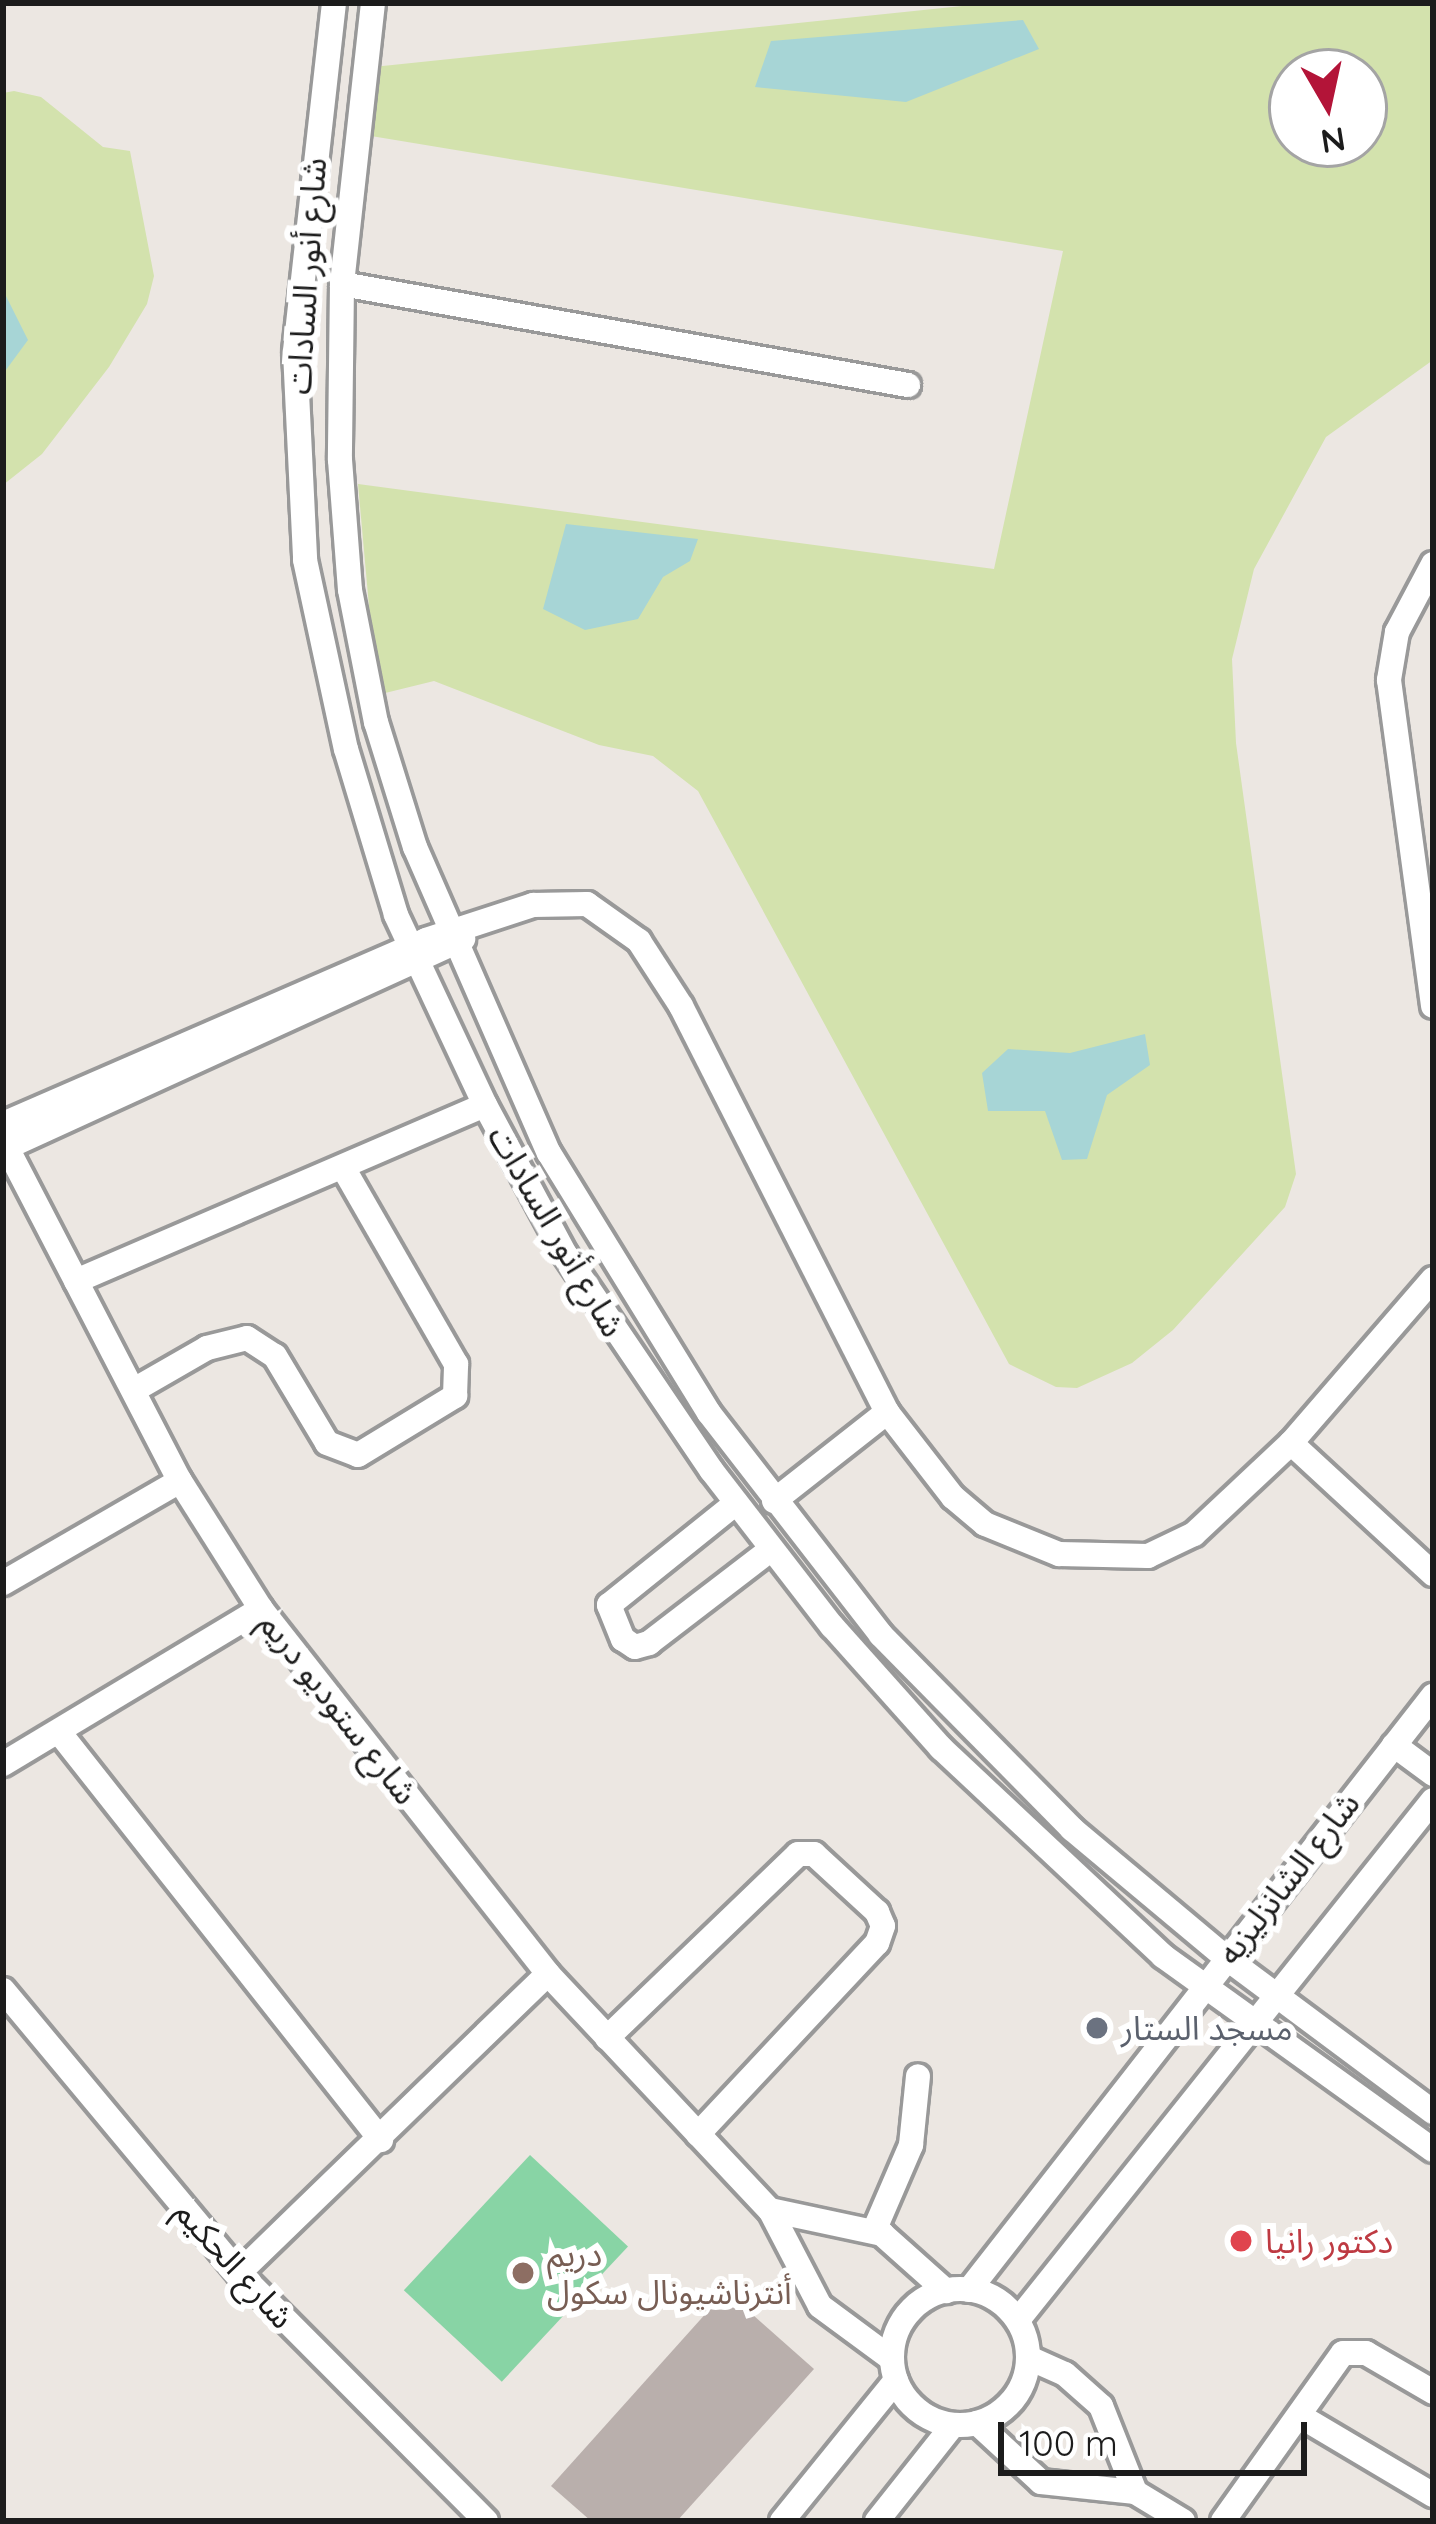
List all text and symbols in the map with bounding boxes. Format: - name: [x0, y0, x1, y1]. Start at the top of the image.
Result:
- north arrow: [1268, 48, 1388, 168]
- text: N: [1318, 119, 1348, 163]
- street label: شارع أنور السادات: [278, 156, 334, 396]
- street label: شارع أنور السادات: [481, 1118, 633, 1344]
- street label: شارع ستوديو دريم: [252, 1604, 426, 1812]
- street label: شارع الشانزليزيه: [1209, 1784, 1367, 1972]
- place label: مسجد الستار: [1121, 2008, 1292, 2048]
- marker: مسجد الستار: [1084, 2015, 1110, 2041]
- street label: شارع الحكيم: [167, 2192, 303, 2336]
- place label: دكتور رانيا: [1265, 2221, 1393, 2261]
- marker: دكتور رانيا: [1228, 2228, 1254, 2254]
- place label: دريم أنترناشيونال سكول: [547, 2234, 792, 2312]
- marker: دريم أنترناشيونال سكول: [510, 2260, 536, 2286]
- scale bar: [1004, 2398, 1313, 2472]
- text: 100 m: [1019, 2420, 1118, 2465]

